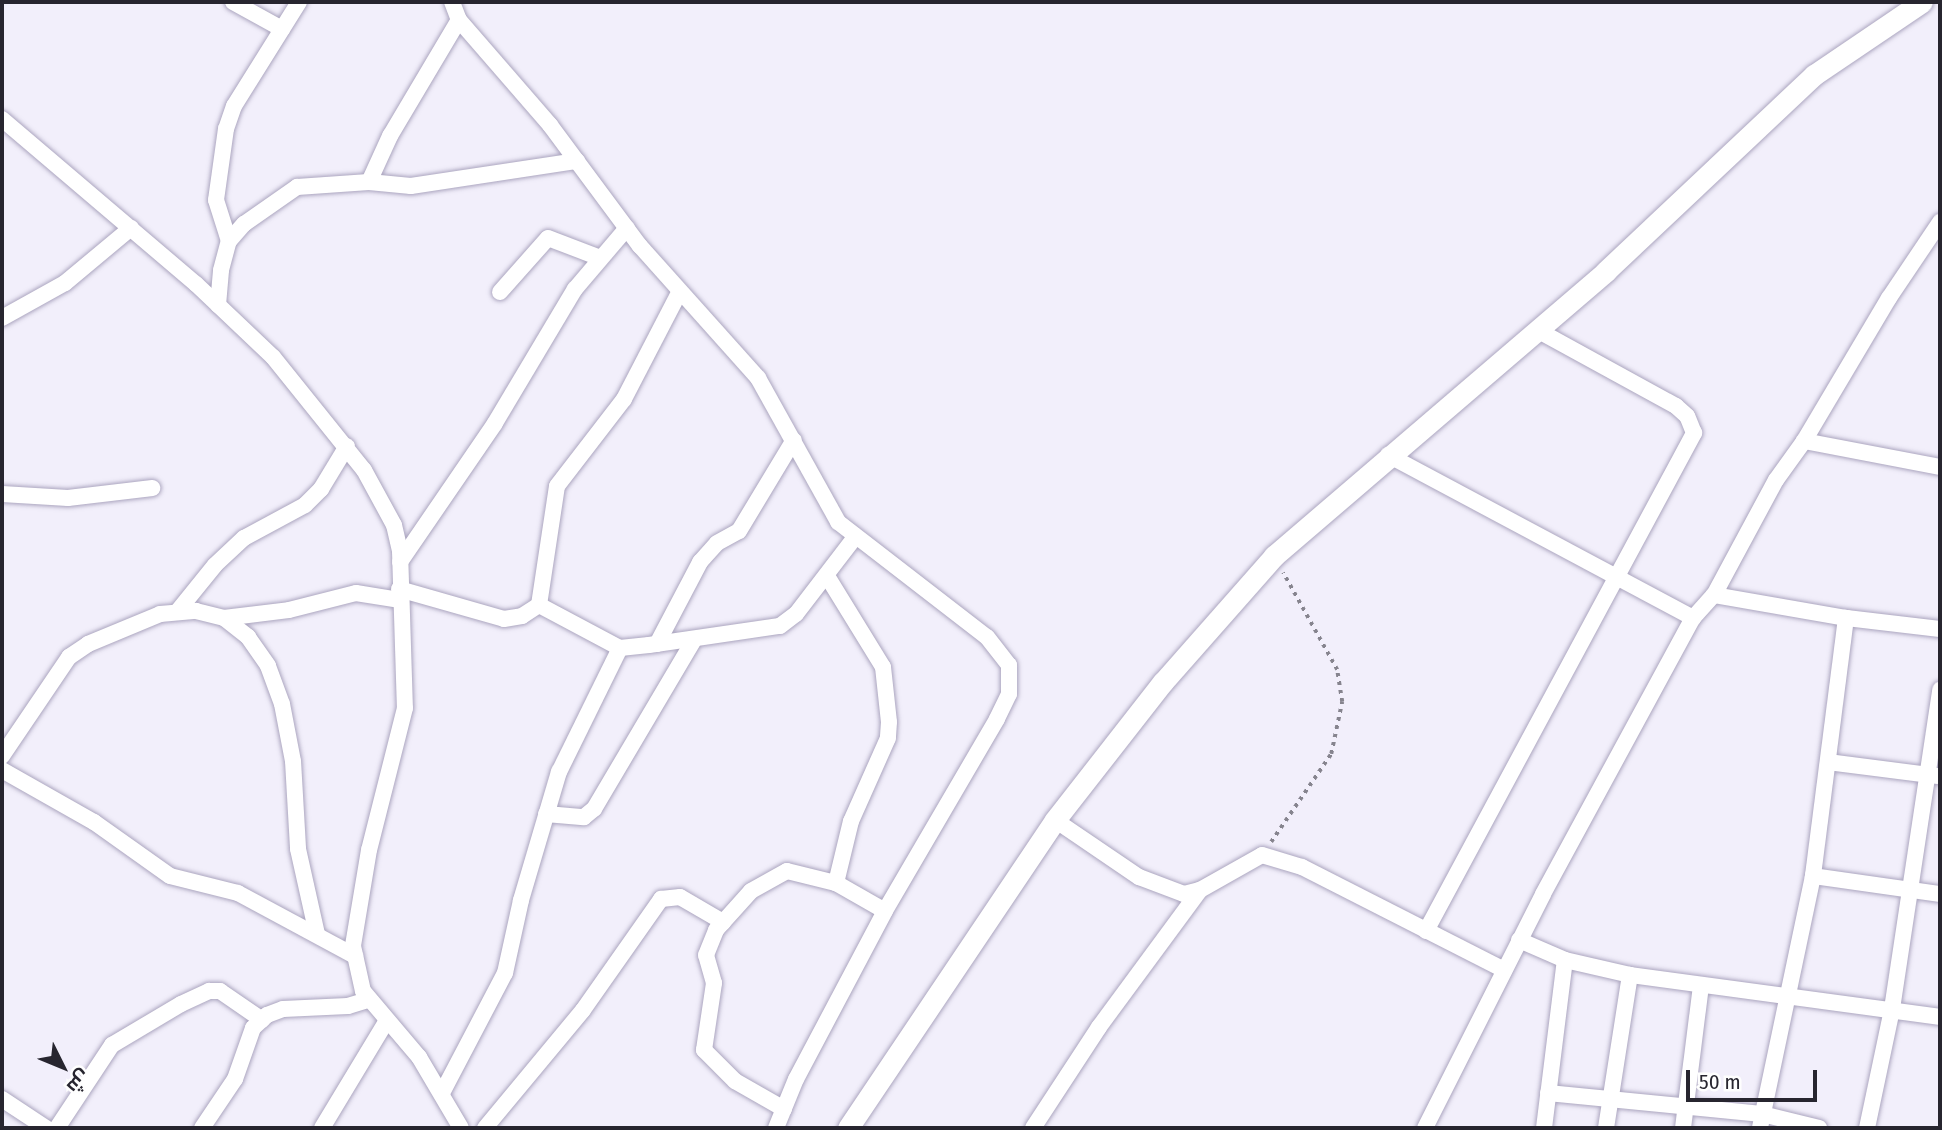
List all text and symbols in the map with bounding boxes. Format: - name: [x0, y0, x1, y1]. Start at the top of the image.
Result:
- north arrow: [28, 1032, 98, 1102]
- scale bar: [1690, 1056, 1821, 1100]
- text: ش: [62, 1065, 95, 1098]
- text: 50 m: [1699, 1069, 1741, 1095]

